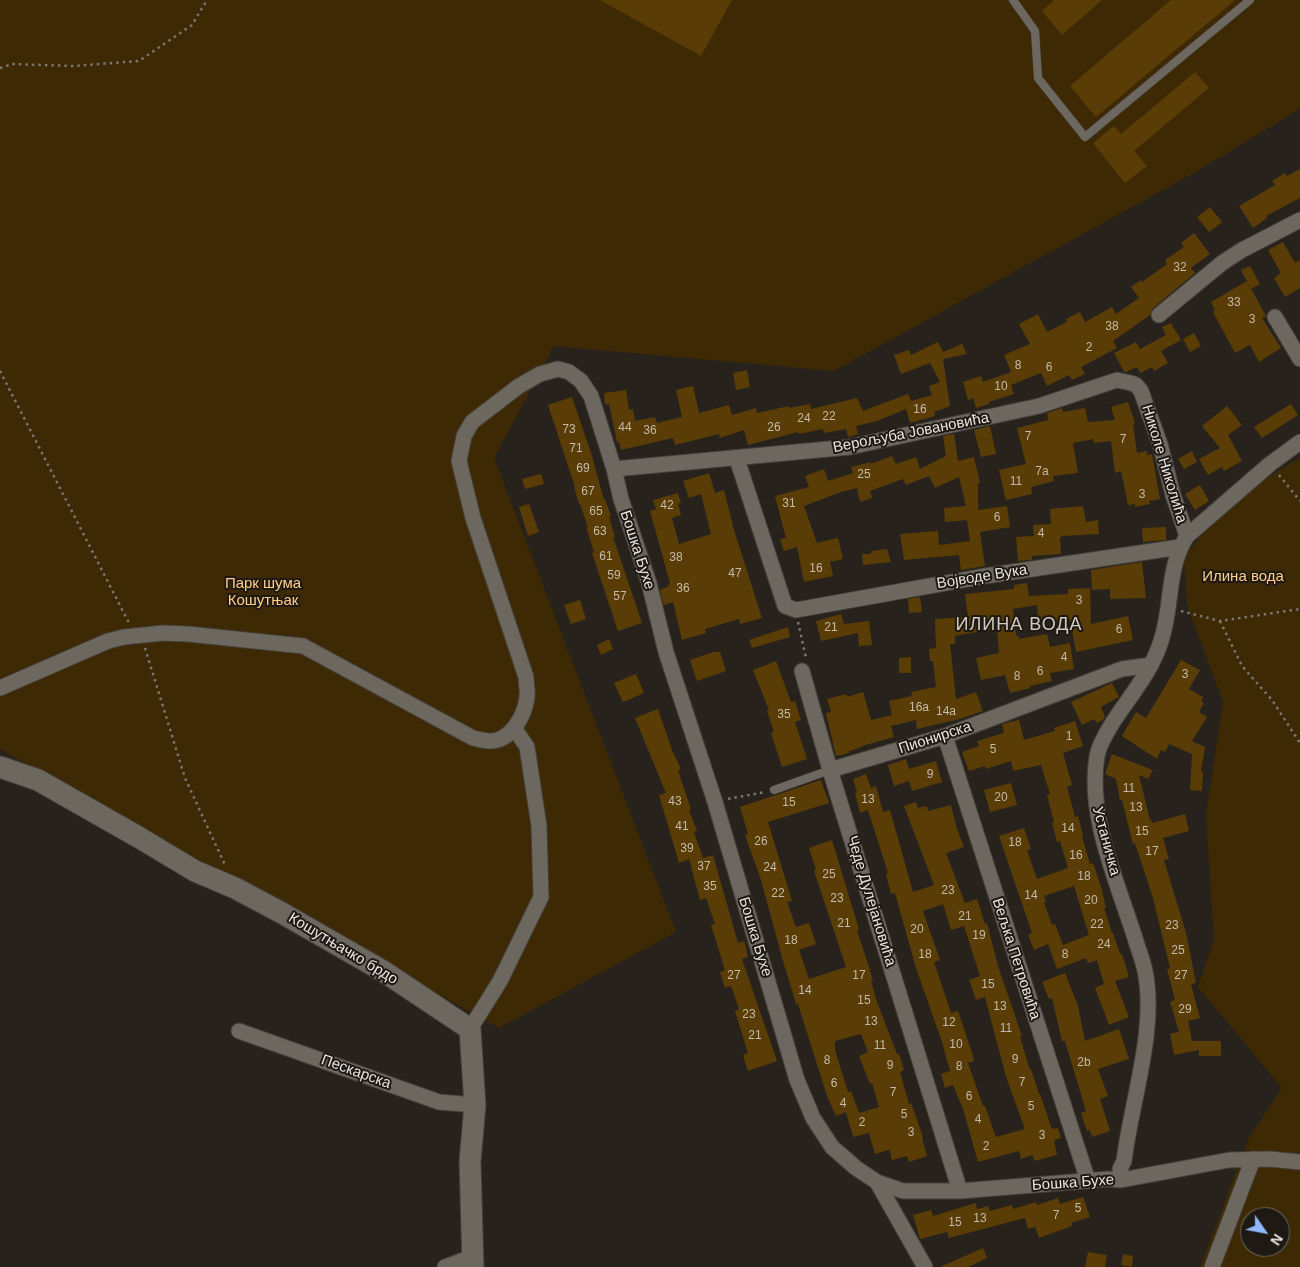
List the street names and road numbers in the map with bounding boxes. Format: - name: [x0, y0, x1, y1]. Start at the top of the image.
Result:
- street label: Николе Николића: [1137, 403, 1191, 525]
- street label: Верољуба Јовановића: [831, 409, 991, 457]
- street label: Бошка Бухе: [616, 508, 658, 592]
- street label: Војводе Вука: [935, 561, 1029, 593]
- street label: Пионирска: [896, 718, 974, 758]
- street label: Устаничка: [1088, 804, 1124, 878]
- street label: Чеде Дулејановића: [843, 834, 899, 968]
- street label: Бошка Бухе: [734, 895, 776, 979]
- street label: Вељка Петровића: [988, 896, 1044, 1022]
- street label: Кошутњачко брдо: [285, 909, 401, 989]
- street label: Пескарска: [319, 1051, 393, 1093]
- street label: Бошка Бухе: [1031, 1171, 1115, 1195]

